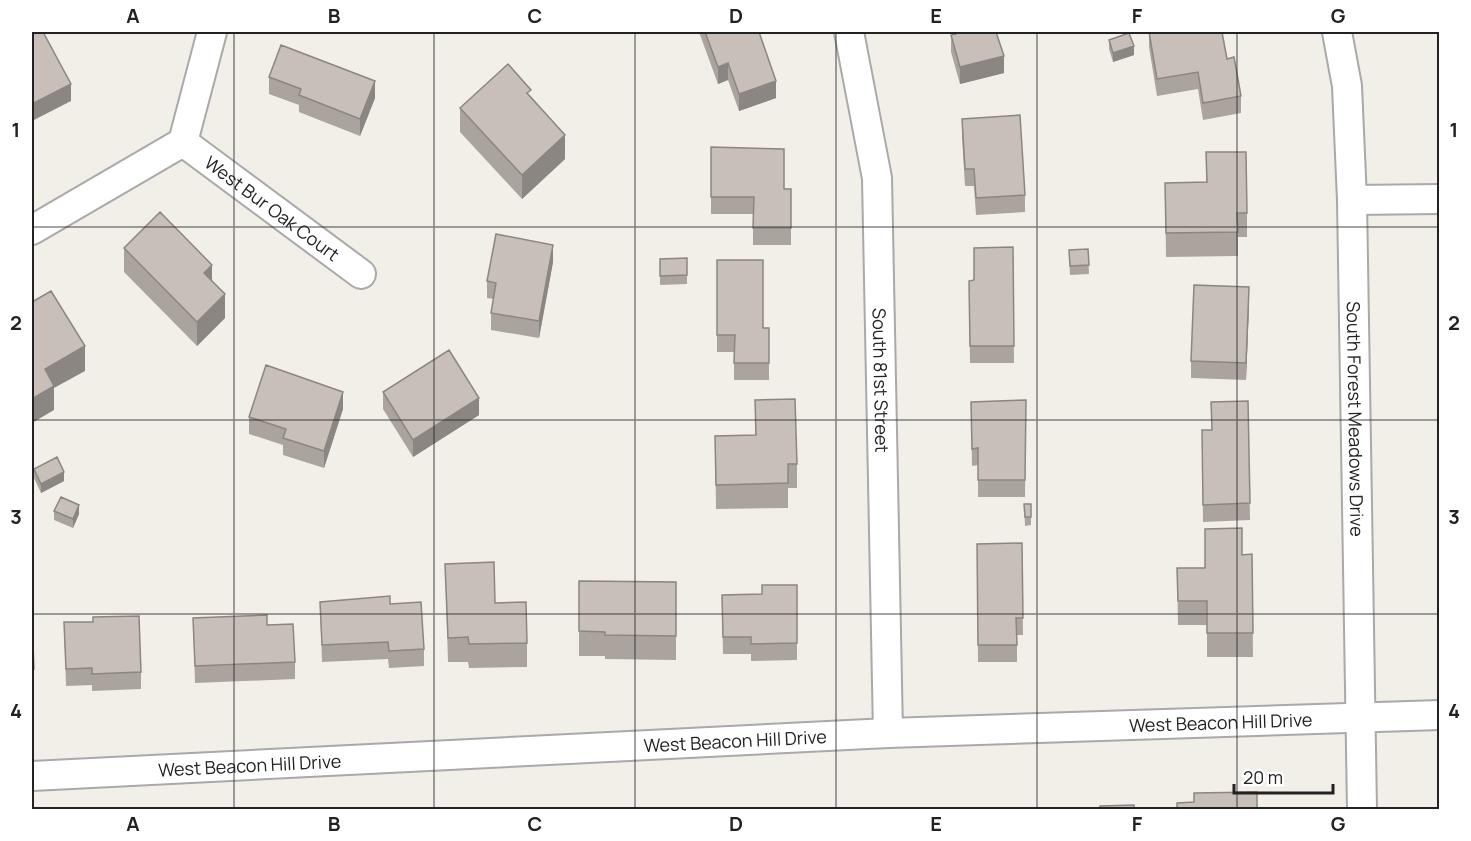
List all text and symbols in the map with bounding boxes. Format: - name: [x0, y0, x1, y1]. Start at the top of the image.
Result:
- text: A: [126, 2, 140, 29]
- text: B: [328, 2, 341, 29]
- text: C: [528, 2, 542, 29]
- text: D: [729, 2, 743, 29]
- text: E: [930, 2, 942, 29]
- text: F: [1132, 2, 1143, 29]
- text: G: [1331, 2, 1346, 29]
- text: 1: [12, 116, 20, 143]
- text: 1: [1450, 116, 1458, 143]
- street label: West Bur Oak Court: [200, 150, 344, 266]
- street label: South Forest Meadows Drive: [1342, 301, 1370, 537]
- street label: South 81st Street: [868, 308, 894, 453]
- text: 2: [10, 309, 22, 336]
- text: 2: [1448, 309, 1460, 336]
- text: 3: [10, 503, 22, 530]
- text: 3: [1448, 503, 1460, 530]
- text: 4: [10, 697, 22, 724]
- text: 4: [1448, 697, 1460, 724]
- street label: West Beacon Hill Drive: [1129, 707, 1313, 737]
- street label: West Beacon Hill Drive: [643, 724, 827, 757]
- street label: West Beacon Hill Drive: [158, 748, 342, 782]
- scale bar: [1234, 757, 1333, 795]
- text: 20 m: [1243, 765, 1283, 789]
- text: A: [126, 810, 140, 837]
- text: B: [328, 810, 341, 837]
- text: C: [528, 810, 542, 837]
- text: D: [729, 810, 743, 837]
- text: E: [930, 810, 942, 837]
- text: F: [1132, 810, 1143, 837]
- text: G: [1331, 810, 1346, 837]

